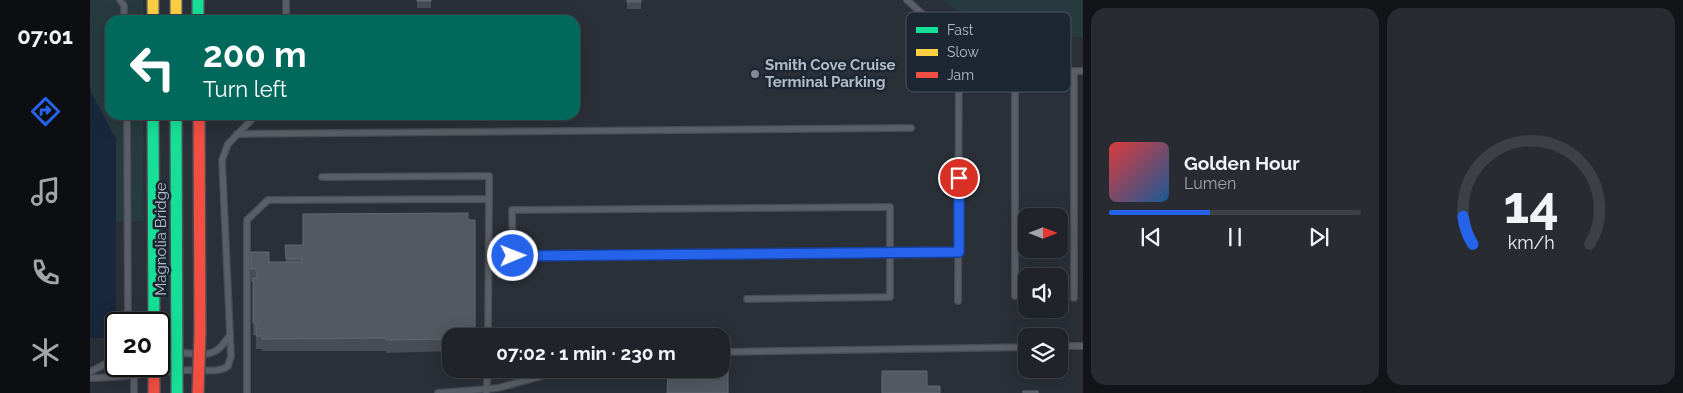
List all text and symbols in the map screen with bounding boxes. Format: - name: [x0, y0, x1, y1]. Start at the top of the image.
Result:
- legend: [906, 12, 1071, 92]
- text: Fast: [947, 22, 974, 38]
- text: 07:01: [17, 23, 73, 49]
- text: 200 m: [203, 34, 307, 75]
- icon: left: [120, 35, 185, 100]
- text: Slow: [947, 44, 979, 60]
- place label: Smith Cove Cruise Terminal Parking: [765, 56, 896, 91]
- text: Jam: [947, 67, 974, 83]
- marker: Smith Cove Cruise Terminal Parking: [749, 68, 761, 80]
- text: Turn left: [203, 76, 287, 102]
- icon: directions: [28, 94, 63, 129]
- text: Golden Hour: [1184, 152, 1300, 174]
- pin: [938, 157, 980, 199]
- icon: arrive: [945, 164, 973, 192]
- icon: music: [28, 174, 63, 209]
- text: Lumen: [1184, 174, 1236, 193]
- text: 14: [1503, 174, 1559, 235]
- street label: Magnolia Bridge: [152, 182, 170, 296]
- north arrow: [1018, 208, 1068, 258]
- map controls: [1018, 208, 1068, 378]
- icon: previous: [1137, 223, 1165, 251]
- icon: pause: [1221, 223, 1249, 251]
- icon: next: [1305, 223, 1333, 251]
- position arrow: [486, 229, 538, 281]
- text: km/h: [1507, 232, 1555, 253]
- icon: phone: [28, 255, 63, 290]
- button: sound: [1018, 268, 1068, 318]
- speed limit sign: 20: [105, 312, 170, 377]
- button: layers: [1018, 328, 1068, 378]
- icon: climate: [28, 335, 63, 370]
- text: 07:02 · 1 min · 230 m: [496, 342, 676, 364]

